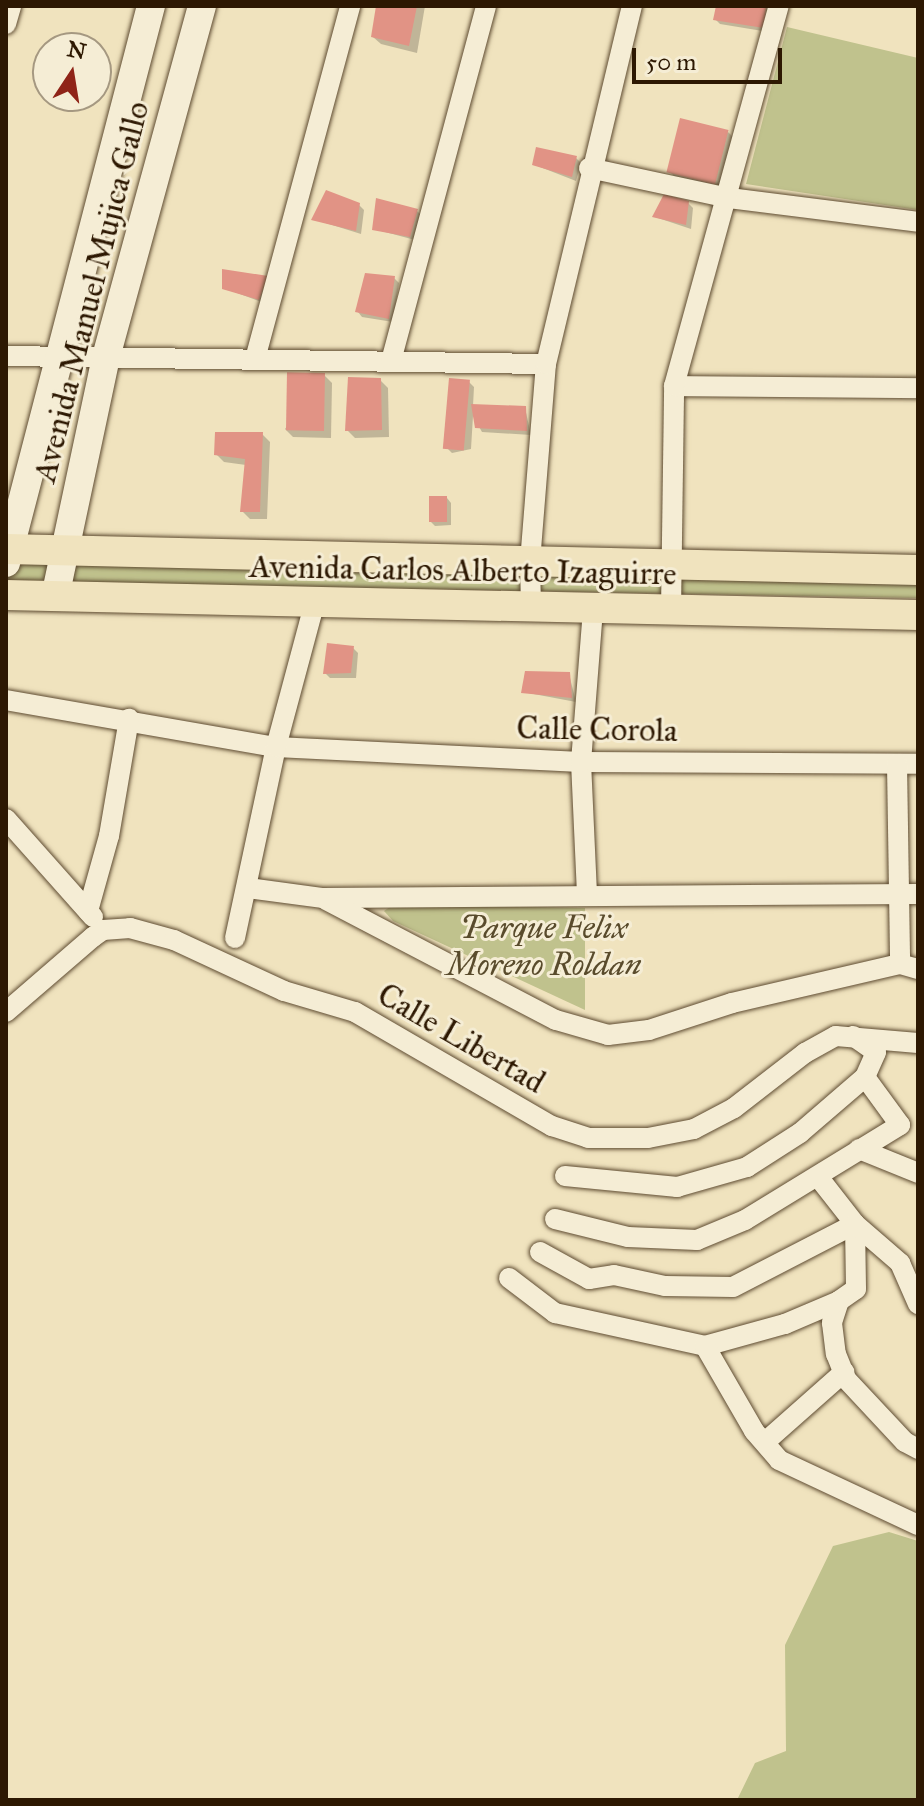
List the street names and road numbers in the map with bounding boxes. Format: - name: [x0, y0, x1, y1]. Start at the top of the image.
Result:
- street label: Avenida Manuel Mujica Gallo: [26, 98, 158, 486]
- street label: Avenida Carlos Alberto Izaguirre: [249, 548, 677, 594]
- street label: Calle Corola: [516, 709, 678, 751]
- street label: Calle Libertad: [371, 976, 551, 1102]

